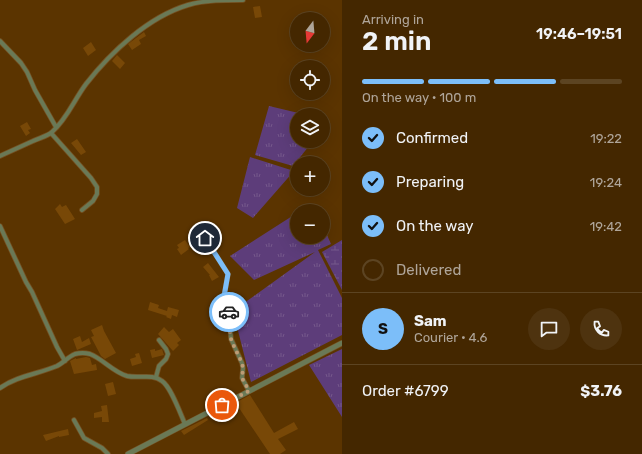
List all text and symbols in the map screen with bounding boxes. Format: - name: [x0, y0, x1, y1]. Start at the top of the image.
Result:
- north arrow: [290, 12, 330, 52]
- map controls: [290, 12, 330, 244]
- text: Arriving in: [362, 12, 424, 27]
- text: 19:46–19:51: [536, 25, 622, 43]
- text: 2 min: [362, 26, 431, 57]
- button: locate: [290, 60, 330, 100]
- text: On the way · 100 m: [362, 90, 476, 105]
- button: layers: [290, 108, 330, 148]
- icon: check: [362, 127, 384, 149]
- text: Confirmed: [396, 129, 468, 147]
- text: 19:22: [590, 131, 622, 146]
- button: +: [290, 156, 330, 196]
- icon: check: [362, 171, 384, 193]
- text: Preparing: [396, 173, 464, 191]
- text: 19:24: [590, 175, 622, 190]
- button: −: [290, 204, 330, 244]
- icon: check: [362, 215, 384, 237]
- text: On the way: [396, 217, 474, 235]
- text: 19:42: [590, 219, 622, 234]
- pin: [188, 221, 222, 255]
- icon: home: [194, 227, 216, 249]
- text: Delivered: [396, 261, 461, 279]
- courier: [209, 292, 249, 332]
- icon: car: [218, 301, 240, 323]
- button: chat: [528, 308, 570, 350]
- button: phone: [580, 308, 622, 350]
- text: Sam: [414, 312, 447, 330]
- text: S: [378, 320, 388, 338]
- text: Courier · 4.6: [414, 330, 487, 345]
- text: Order #6799: [362, 382, 449, 400]
- text: $3.76: [580, 382, 622, 400]
- pin: [205, 388, 239, 422]
- icon: bag: [211, 394, 233, 416]

